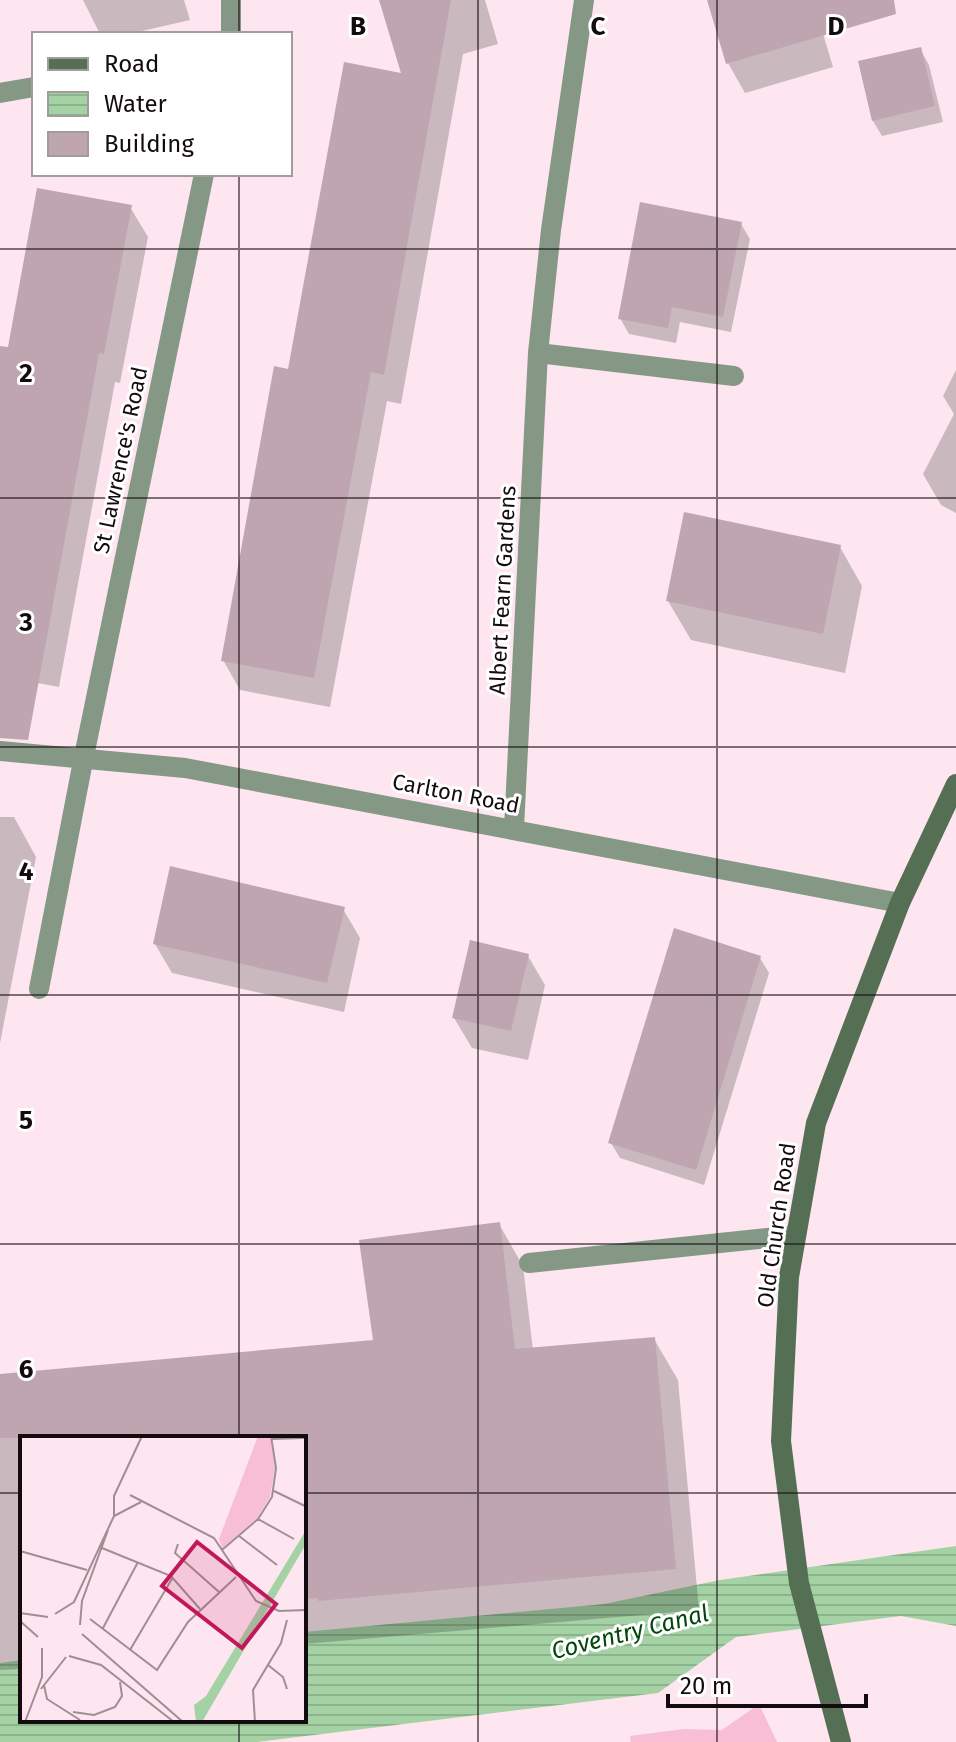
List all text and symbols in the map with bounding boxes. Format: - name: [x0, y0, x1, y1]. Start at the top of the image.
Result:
- text: B: [350, 11, 366, 42]
- text: C: [591, 11, 606, 42]
- text: D: [828, 11, 845, 42]
- legend: [32, 32, 292, 176]
- text: Road: [104, 50, 159, 78]
- text: Water: [104, 90, 168, 118]
- text: Building: [104, 130, 194, 158]
- text: 2: [19, 358, 33, 389]
- street label: St Lawrence's Road: [88, 364, 153, 556]
- street label: Albert Fearn Gardens: [484, 485, 521, 695]
- text: 3: [18, 607, 33, 638]
- street label: Carlton Road: [390, 768, 522, 819]
- text: 4: [19, 856, 34, 887]
- text: 5: [19, 1105, 33, 1136]
- street label: Old Church Road: [752, 1141, 801, 1309]
- text: 6: [19, 1354, 34, 1385]
- inset map: [20, 1436, 306, 1722]
- water label: Coventry Canal: [548, 1599, 712, 1665]
- scale bar: [668, 1658, 866, 1708]
- text: 20 m: [680, 1672, 732, 1700]

